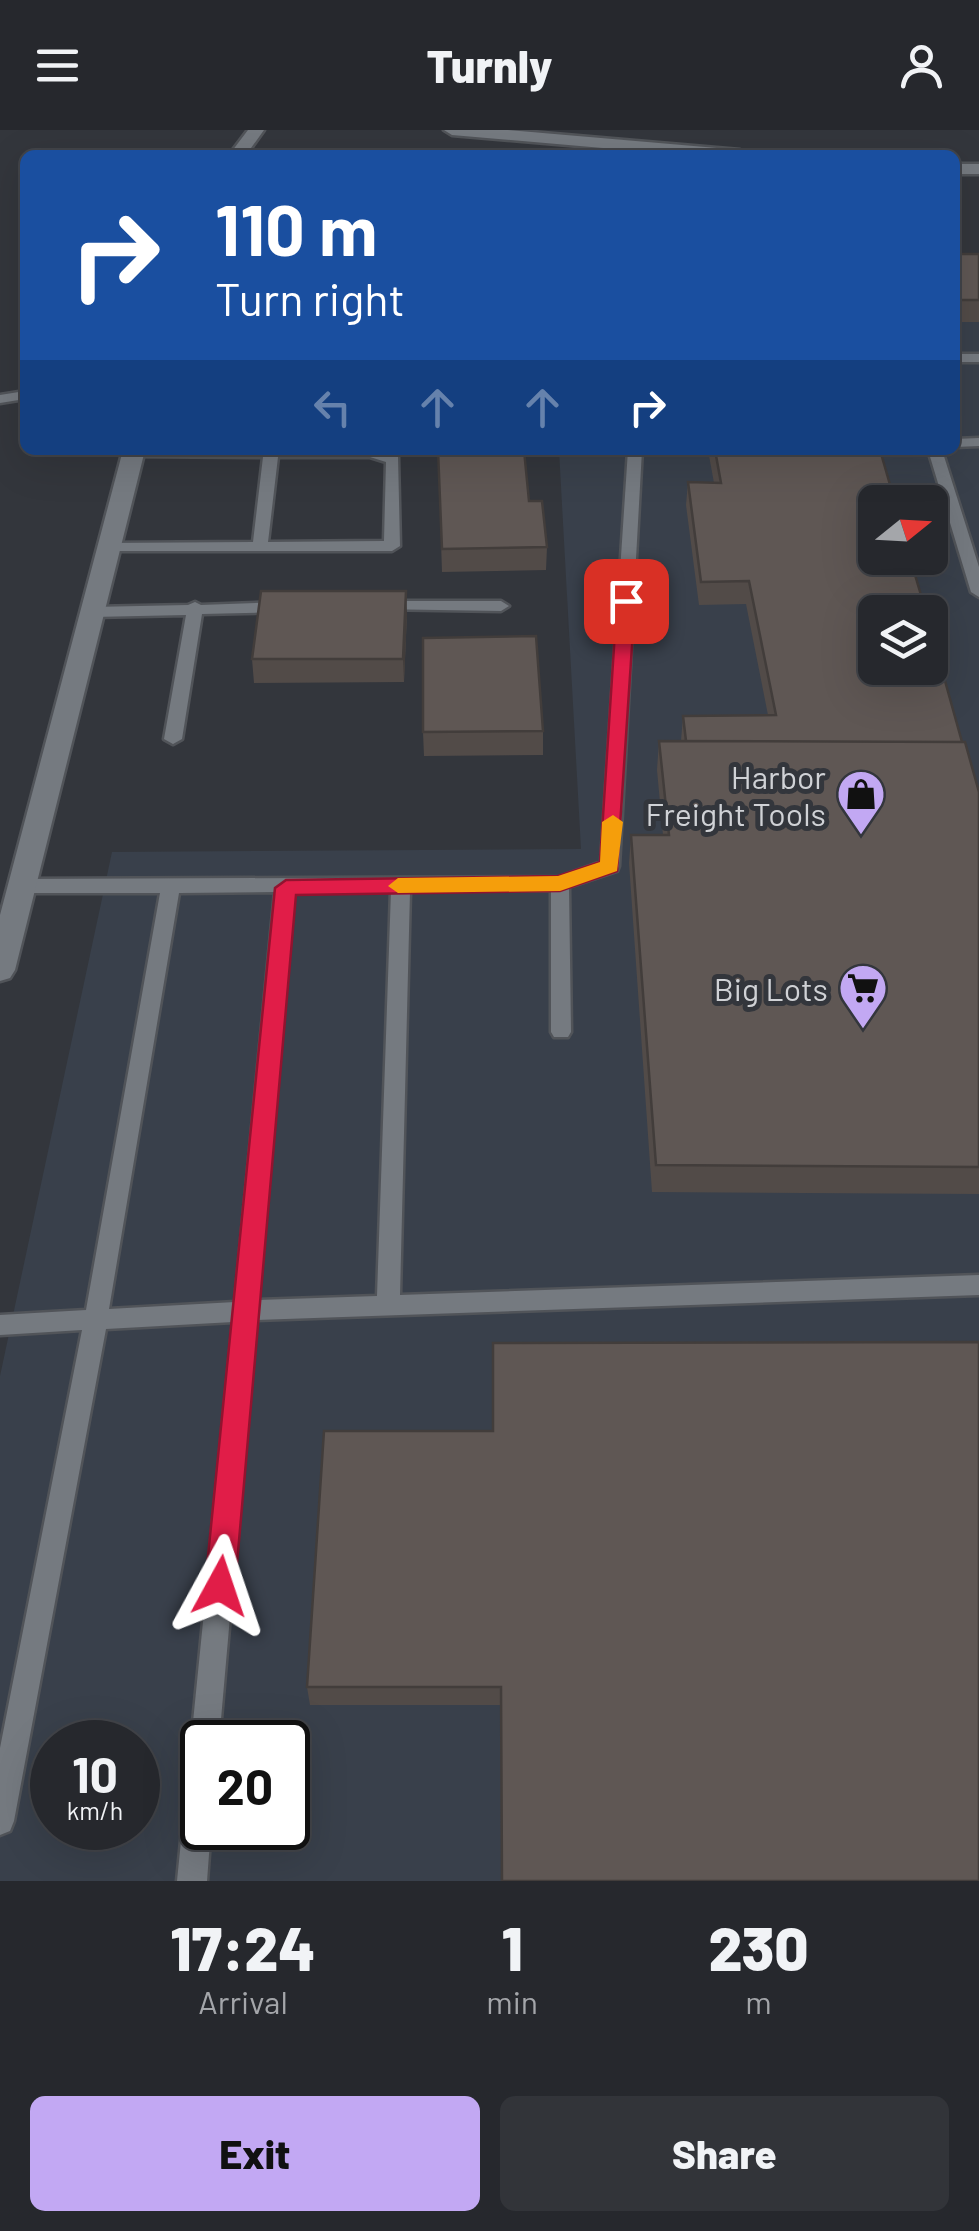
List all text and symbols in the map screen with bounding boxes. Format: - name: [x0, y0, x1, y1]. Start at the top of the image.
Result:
- icon: menu: [30, 38, 85, 93]
- text: Turnly: [427, 38, 552, 92]
- icon: person: [894, 38, 949, 93]
- text: 110 m: [215, 186, 377, 270]
- icon: right: [50, 190, 180, 320]
- text: Turn right: [215, 271, 405, 325]
- icon: left: [305, 380, 360, 435]
- icon: ahead: [410, 380, 465, 435]
- icon: ahead: [515, 380, 570, 435]
- icon: right: [620, 380, 675, 435]
- north arrow: [858, 485, 948, 575]
- map controls: [858, 485, 948, 685]
- pin: [584, 559, 669, 644]
- icon: arrive: [599, 574, 654, 629]
- button: layers: [858, 595, 948, 685]
- place label: Harbor Freight Tools: [645, 757, 826, 832]
- shop icon: Harbor Freight Tools: [835, 768, 887, 836]
- supermarket icon: Big Lots: [837, 962, 889, 1030]
- place label: Big Lots: [714, 969, 828, 1007]
- position arrow: [168, 1534, 272, 1638]
- speed limit sign: 20: [180, 1720, 310, 1850]
- text: 10: [72, 1743, 118, 1803]
- text: km/h: [67, 1795, 123, 1825]
- text: 17:24: [170, 1911, 316, 1983]
- text: 1: [501, 1911, 523, 1983]
- text: 230: [708, 1911, 809, 1983]
- text: Arrival: [198, 1982, 288, 2020]
- text: min: [486, 1982, 538, 2020]
- text: m: [745, 1982, 772, 2020]
- button: Exit: [30, 2096, 480, 2211]
- button: Share: [500, 2096, 949, 2211]

